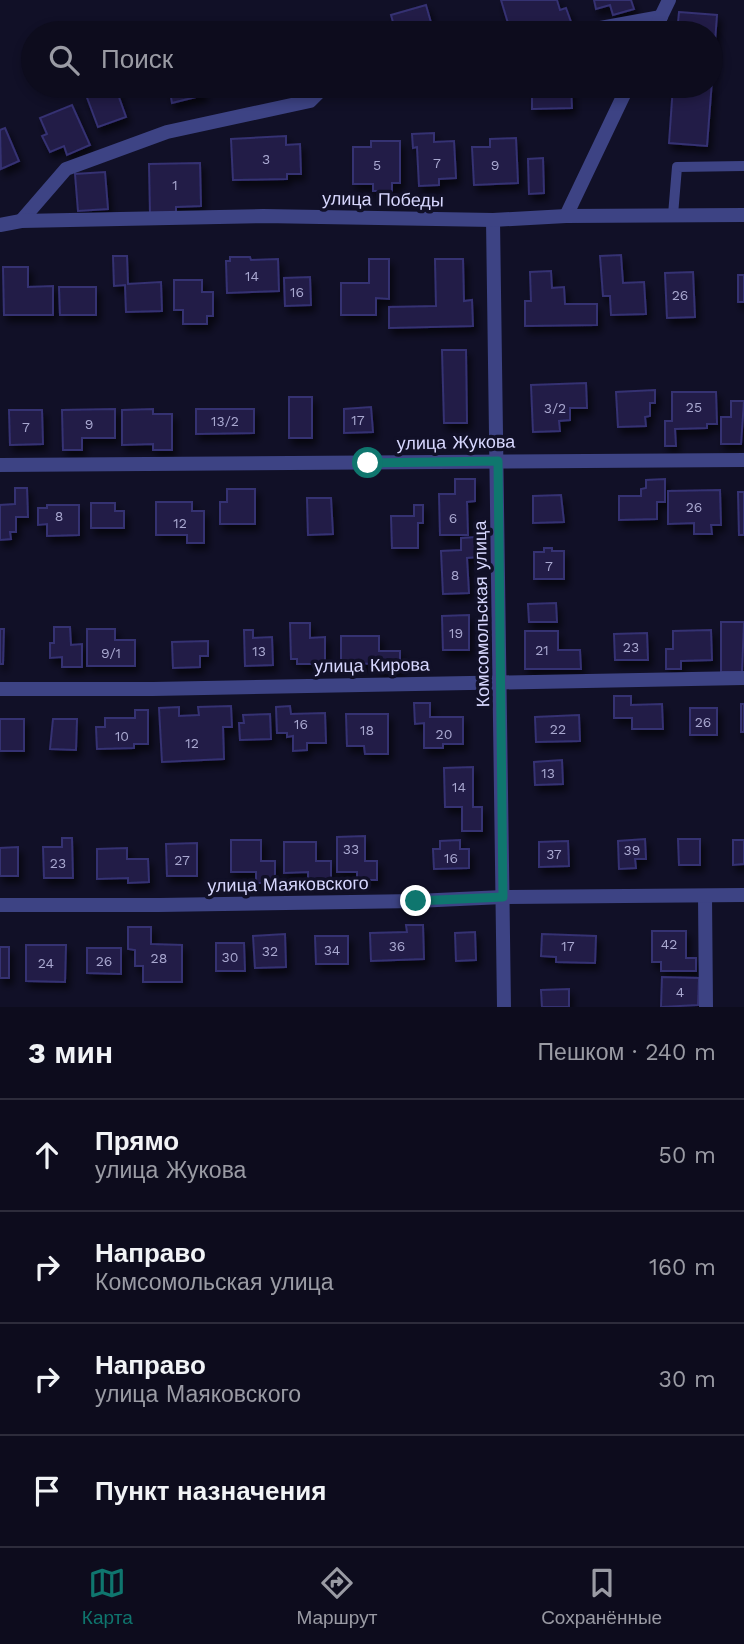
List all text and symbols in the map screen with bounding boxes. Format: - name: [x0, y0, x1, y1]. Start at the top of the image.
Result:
- search box: [21, 21, 723, 98]
- icon: search: [45, 41, 83, 79]
- text: Поиск: [101, 44, 173, 74]
- house number: 3: [262, 151, 270, 167]
- house number: 7: [433, 155, 441, 171]
- house number: 5: [373, 157, 381, 173]
- house number: 9: [491, 157, 499, 173]
- house number: 1: [172, 177, 178, 193]
- street label: улица Победы: [322, 187, 444, 211]
- house number: 14: [245, 268, 259, 284]
- house number: 16: [290, 284, 304, 300]
- house number: 26: [672, 287, 688, 303]
- house number: 25: [686, 399, 702, 415]
- house number: 3/2: [544, 400, 566, 416]
- house number: 17: [351, 412, 365, 428]
- house number: 13/2: [211, 413, 239, 429]
- house number: 9: [85, 416, 93, 432]
- house number: 7: [22, 419, 30, 435]
- street label: улица Жукова: [397, 430, 516, 454]
- route start: [352, 447, 383, 478]
- house number: 26: [686, 499, 702, 515]
- house number: 8: [55, 508, 63, 524]
- house number: 6: [449, 510, 457, 526]
- house number: 12: [173, 515, 187, 531]
- street label: Комсомольская улица: [469, 520, 493, 707]
- house number: 7: [545, 558, 553, 574]
- house number: 8: [451, 567, 459, 583]
- house number: 19: [449, 625, 463, 641]
- house number: 23: [623, 639, 639, 655]
- house number: 21: [535, 642, 549, 658]
- house number: 13: [252, 643, 266, 659]
- house number: 9/1: [101, 645, 121, 661]
- street label: улица Кирова: [314, 653, 431, 677]
- house number: 26: [695, 714, 711, 730]
- house number: 16: [294, 716, 308, 732]
- house number: 22: [550, 721, 566, 737]
- house number: 18: [360, 722, 374, 738]
- house number: 20: [436, 726, 452, 742]
- house number: 10: [115, 728, 129, 744]
- house number: 12: [185, 735, 199, 751]
- house number: 13: [541, 765, 555, 781]
- house number: 14: [452, 779, 466, 795]
- house number: 33: [343, 841, 359, 857]
- house number: 39: [624, 842, 640, 858]
- house number: 37: [546, 846, 562, 862]
- house number: 16: [444, 850, 458, 866]
- house number: 27: [174, 852, 190, 868]
- house number: 23: [50, 855, 66, 871]
- street label: улица Маяковского: [207, 872, 369, 896]
- route end: [400, 885, 431, 916]
- house number: 42: [661, 936, 677, 952]
- house number: 36: [389, 938, 405, 954]
- house number: 17: [561, 938, 575, 954]
- house number: 34: [324, 942, 340, 958]
- house number: 32: [262, 943, 278, 959]
- house number: 30: [222, 949, 238, 965]
- house number: 28: [151, 950, 167, 966]
- house number: 26: [96, 953, 112, 969]
- house number: 24: [38, 955, 54, 971]
- house number: 4: [676, 984, 684, 1000]
- text: 3 мин: [28, 1035, 113, 1070]
- text: Пешком · 240 m: [538, 1039, 716, 1066]
- text: Прямо: [95, 1126, 179, 1156]
- icon: ahead: [28, 1136, 66, 1174]
- text: 50 m: [659, 1142, 716, 1169]
- text: улица Жукова: [95, 1157, 246, 1184]
- text: Направо: [95, 1238, 206, 1268]
- icon: right: [28, 1248, 66, 1286]
- text: 160 m: [649, 1254, 716, 1281]
- text: Комсомольская улица: [95, 1269, 333, 1296]
- text: Направо: [95, 1350, 206, 1380]
- icon: right: [28, 1360, 66, 1398]
- text: 30 m: [659, 1366, 716, 1393]
- text: улица Маяковского: [95, 1381, 301, 1408]
- icon: arrive: [28, 1472, 66, 1510]
- text: Пункт назначения: [95, 1476, 326, 1506]
- tab: Карта: [82, 1564, 133, 1629]
- tab: Маршрут: [296, 1564, 377, 1629]
- tab: Сохранённые: [541, 1564, 662, 1629]

